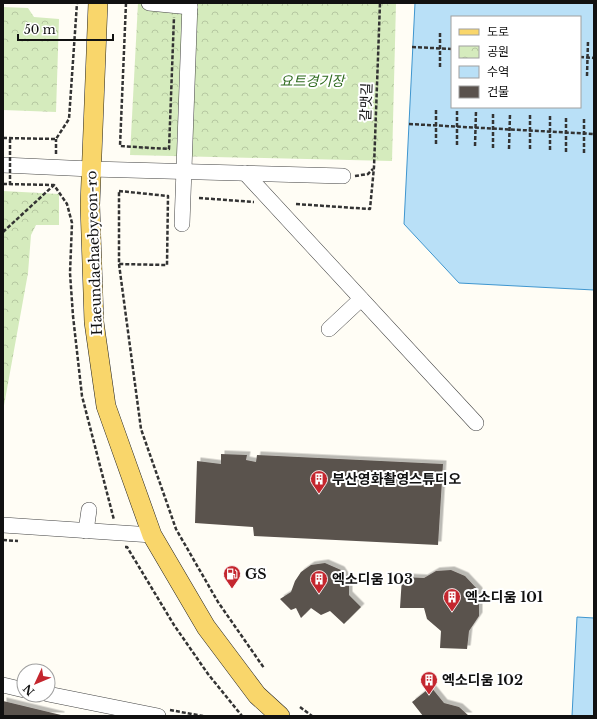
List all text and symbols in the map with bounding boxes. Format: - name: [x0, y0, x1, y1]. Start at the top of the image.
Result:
- scale bar: [18, 16, 113, 42]
- legend: [451, 16, 581, 108]
- text: 50 m: [24, 22, 56, 37]
- text: 도로: [487, 24, 509, 39]
- text: 공원: [487, 44, 509, 59]
- text: 수역: [487, 64, 509, 79]
- park label: 요트경기장: [280, 72, 346, 90]
- street label: 갈맷길: [356, 82, 376, 122]
- text: 건물: [487, 84, 509, 99]
- street label: Haeundaehaebyeon-ro: [82, 170, 106, 336]
- building icon: 부산영화촬영스튜디오: [309, 469, 329, 494]
- place label: 부산영화촬영스튜디오: [332, 470, 461, 488]
- fuel station icon: GS: [222, 564, 242, 589]
- place label: GS: [245, 565, 267, 583]
- building icon: 엑소디움 103: [309, 569, 329, 594]
- place label: 엑소디움 103: [332, 570, 413, 588]
- building icon: 엑소디움 101: [442, 587, 462, 612]
- place label: 엑소디움 101: [465, 588, 543, 606]
- north arrow: [16, 663, 56, 703]
- building icon: 엑소디움 102: [419, 670, 439, 695]
- place label: 엑소디움 102: [442, 671, 523, 689]
- text: N: [20, 681, 37, 699]

